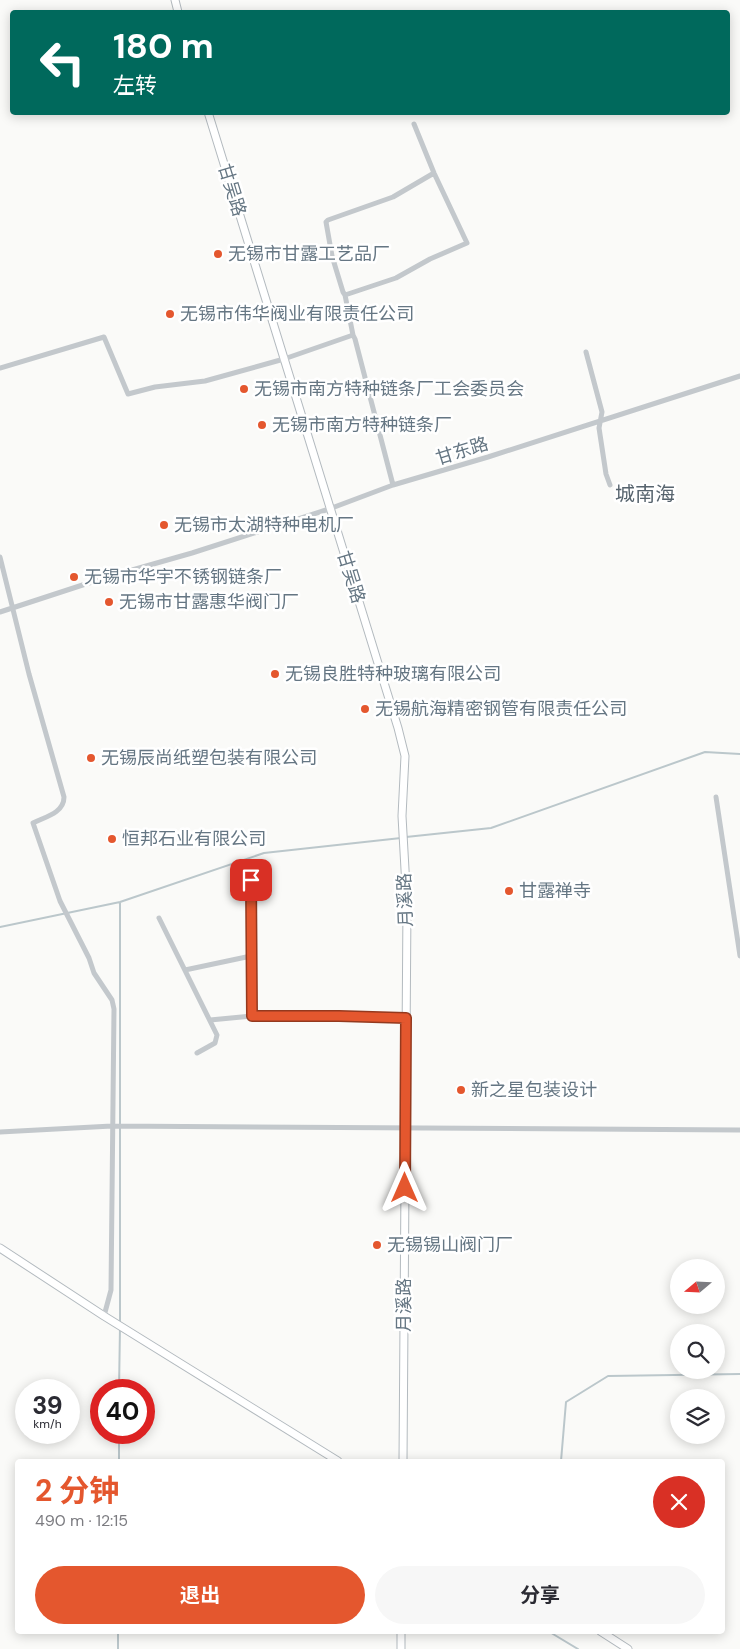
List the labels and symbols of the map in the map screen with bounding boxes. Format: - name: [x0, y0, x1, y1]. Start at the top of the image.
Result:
- street label: 甘吴路: [213, 161, 251, 219]
- place label: 无锡市甘露工艺品厂: [228, 242, 390, 266]
- marker: 无锡市甘露工艺品厂: [212, 248, 224, 260]
- place label: 无锡市伟华阀业有限责任公司: [180, 302, 414, 326]
- marker: 无锡市伟华阀业有限责任公司: [164, 308, 176, 320]
- place label: 无锡市南方特种链条厂工会委员会: [254, 377, 524, 401]
- marker: 无锡市南方特种链条厂工会委员会: [238, 383, 250, 395]
- place label: 无锡市南方特种链条厂: [272, 413, 452, 437]
- marker: 无锡市南方特种链条厂: [256, 419, 268, 431]
- street label: 甘东路: [433, 432, 491, 470]
- district label: 城南海: [615, 481, 675, 507]
- place label: 无锡市太湖特种电机厂: [174, 513, 354, 537]
- marker: 无锡市太湖特种电机厂: [158, 519, 170, 531]
- street label: 甘吴路: [332, 548, 370, 606]
- place label: 无锡市华宇不锈钢链条厂: [84, 565, 282, 589]
- marker: 无锡市华宇不锈钢链条厂: [68, 571, 80, 583]
- place label: 无锡市甘露惠华阀门厂: [119, 590, 299, 614]
- marker: 无锡市甘露惠华阀门厂: [103, 596, 115, 608]
- place label: 无锡良胜特种玻璃有限公司: [285, 662, 501, 686]
- marker: 无锡良胜特种玻璃有限公司: [269, 668, 281, 680]
- place label: 无锡航海精密钢管有限责任公司: [375, 697, 627, 721]
- marker: 无锡航海精密钢管有限责任公司: [359, 703, 371, 715]
- place label: 无锡辰尚纸塑包装有限公司: [101, 746, 317, 770]
- marker: 无锡辰尚纸塑包装有限公司: [85, 752, 97, 764]
- place label: 恒邦石业有限公司: [122, 827, 266, 851]
- marker: 恒邦石业有限公司: [106, 833, 118, 845]
- pin: [230, 859, 272, 901]
- street label: 月溪路: [392, 873, 418, 927]
- place label: 甘露禅寺: [519, 879, 591, 903]
- marker: 甘露禅寺: [503, 885, 515, 897]
- place label: 新之星包装设计: [471, 1078, 597, 1102]
- marker: 新之星包装设计: [455, 1084, 467, 1096]
- position arrow: [378, 1161, 430, 1213]
- place label: 无锡锡山阀门厂: [387, 1233, 513, 1257]
- marker: 无锡锡山阀门厂: [371, 1239, 383, 1251]
- north arrow: [670, 1259, 725, 1314]
- street label: 月溪路: [392, 1278, 416, 1332]
- speed limit sign: 40: [90, 1379, 155, 1444]

